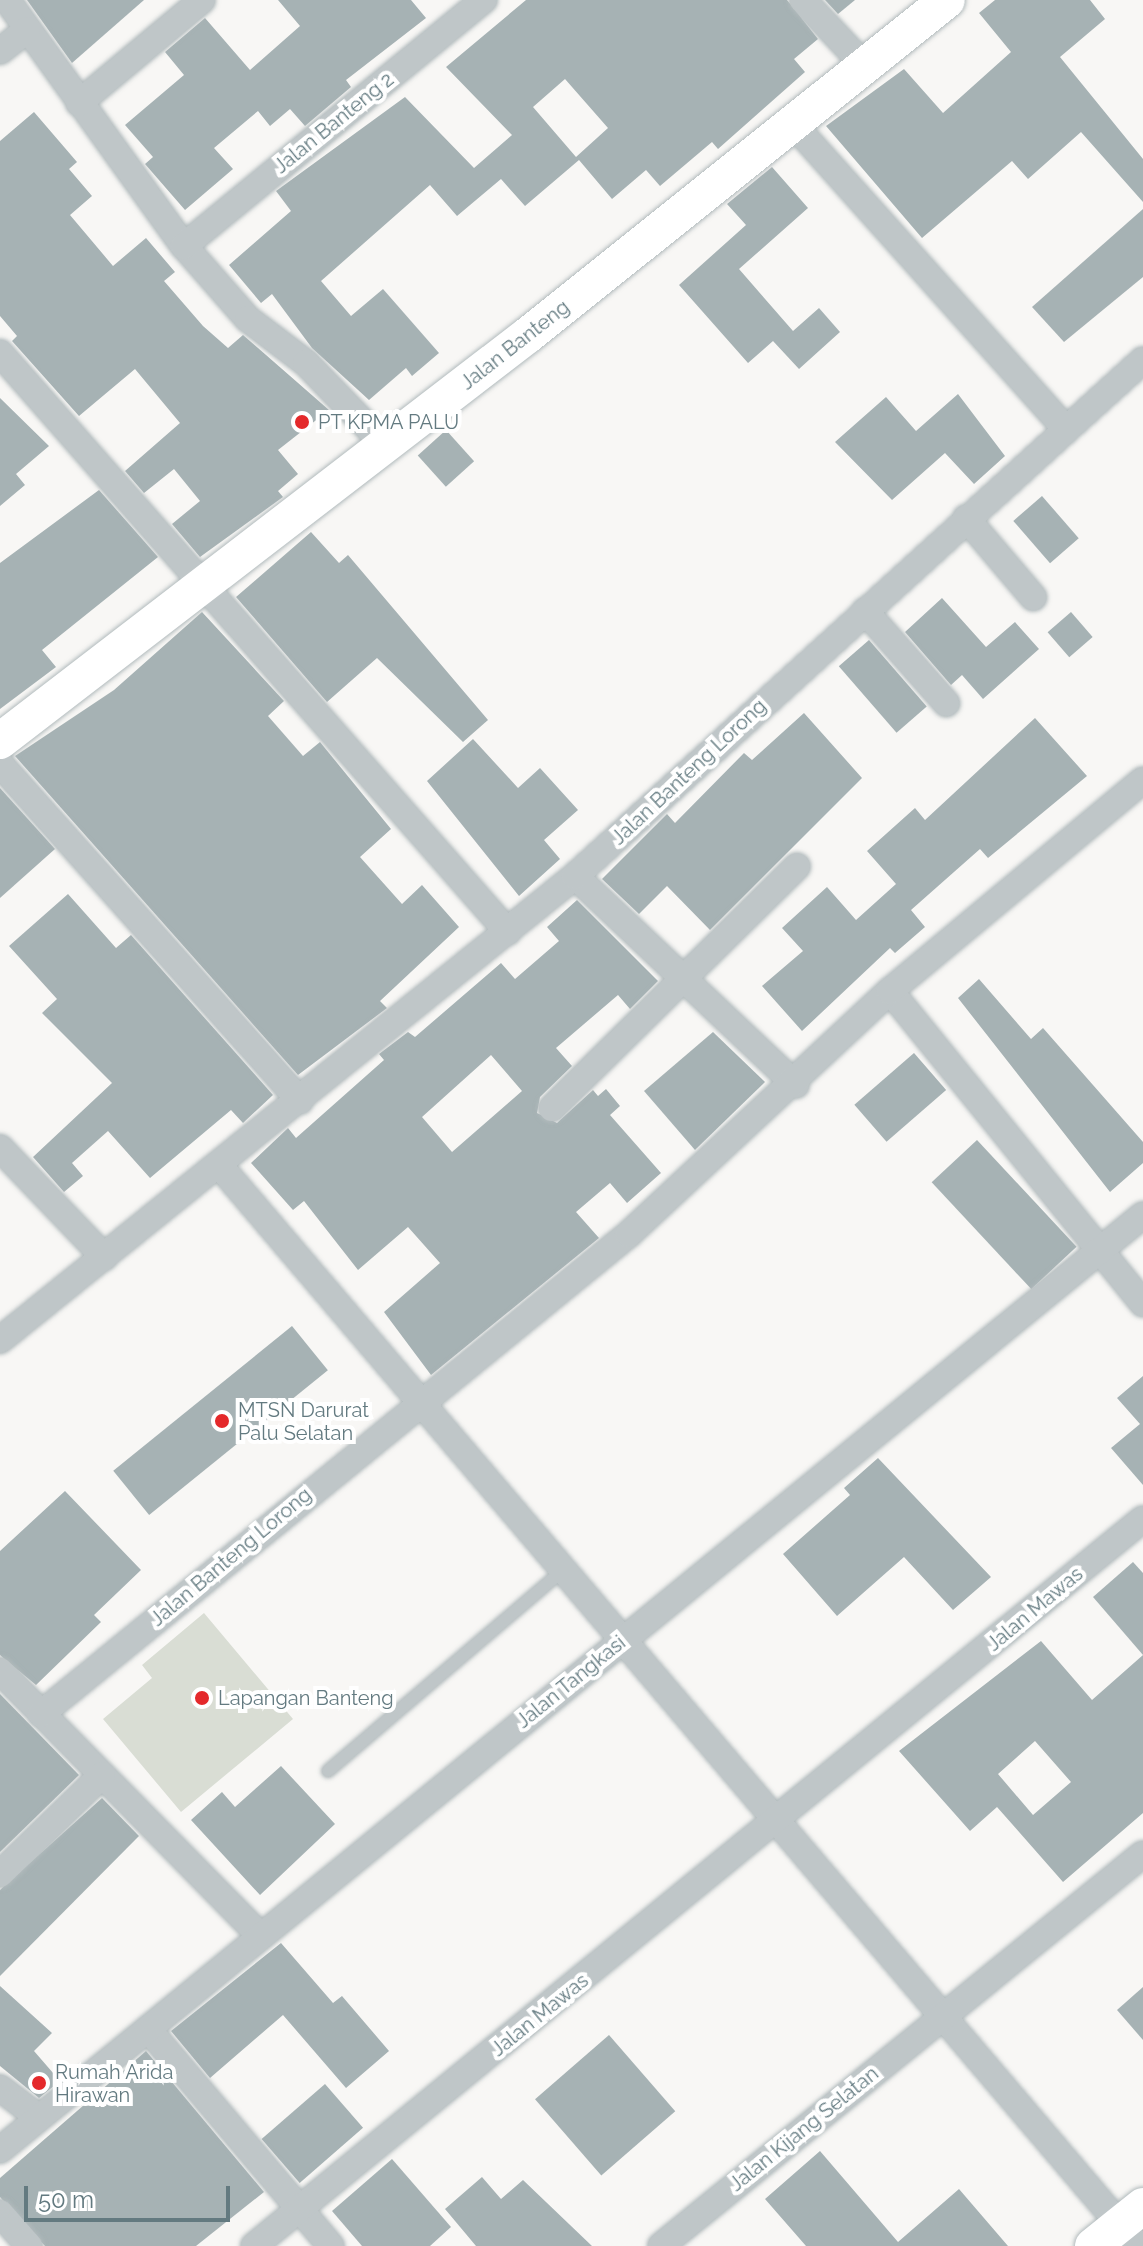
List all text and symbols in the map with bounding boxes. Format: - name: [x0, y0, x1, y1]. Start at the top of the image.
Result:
- street label: Jalan Banteng 2: [269, 67, 399, 179]
- street label: Jalan Banteng: [456, 295, 574, 395]
- place label: PT KPMA PALU: [318, 410, 460, 434]
- marker: PT KPMA PALU: [293, 413, 311, 431]
- street label: Jalan Banteng Lorong: [607, 694, 771, 850]
- place label: MTSN Darurat Palu Selatan: [238, 1398, 369, 1445]
- marker: MTSN Darurat Palu Selatan: [213, 1412, 231, 1430]
- street label: Jalan Banteng Lorong: [146, 1483, 316, 1631]
- street label: Jalan Mawas: [982, 1562, 1088, 1656]
- street label: Jalan Tangkasi: [511, 1631, 631, 1733]
- place label: Lapangan Banteng: [218, 1686, 394, 1710]
- marker: Lapangan Banteng: [193, 1689, 211, 1707]
- street label: Jalan Mawas: [487, 1969, 593, 2061]
- place label: Rumah Arida Hirawan: [55, 2060, 174, 2107]
- street label: Jalan Kijang Selatan: [725, 2062, 883, 2196]
- marker: Rumah Arida Hirawan: [30, 2074, 48, 2092]
- scale bar: [28, 2170, 234, 2220]
- text: 50 m: [38, 2185, 94, 2214]

